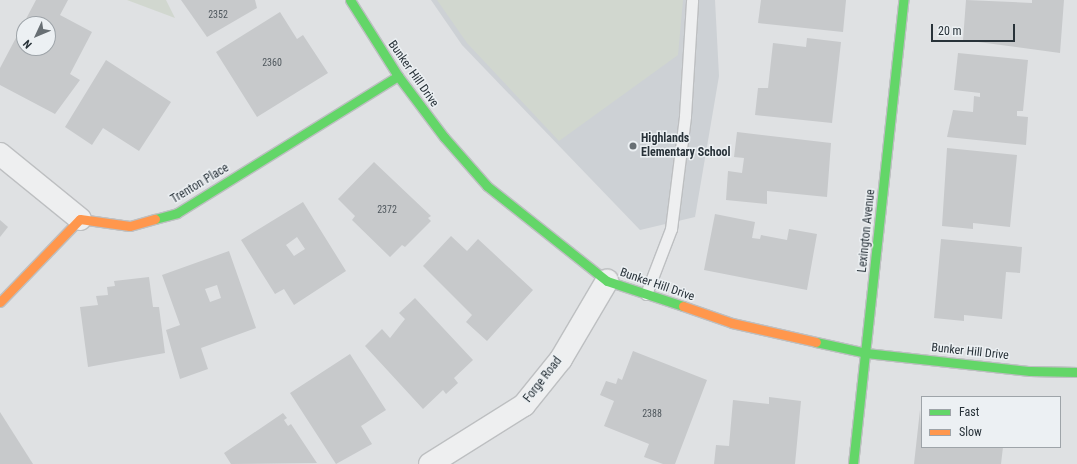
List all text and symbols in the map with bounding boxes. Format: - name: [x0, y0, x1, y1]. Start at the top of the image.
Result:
- house number: 2352: [208, 9, 228, 21]
- north arrow: [16, 16, 56, 56]
- scale bar: [933, 16, 1017, 42]
- text: 20 m: [938, 24, 962, 38]
- text: N: [21, 37, 35, 51]
- street label: Bunker Hill Drive: [385, 38, 441, 110]
- house number: 2360: [262, 57, 282, 69]
- place label: Highlands Elementary School: [641, 132, 731, 160]
- marker: Highlands Elementary School: [628, 141, 638, 151]
- street label: Trenton Place: [168, 161, 232, 207]
- street label: Lexington Avenue: [855, 189, 879, 273]
- house number: 2372: [377, 204, 397, 216]
- street label: Bunker Hill Drive: [618, 266, 696, 304]
- street label: Bunker Hill Drive: [931, 341, 1009, 363]
- street label: Forge Road: [521, 354, 565, 406]
- legend: [921, 396, 1061, 448]
- text: Fast: [959, 405, 979, 419]
- house number: 2388: [642, 408, 662, 420]
- text: Slow: [959, 425, 982, 439]

